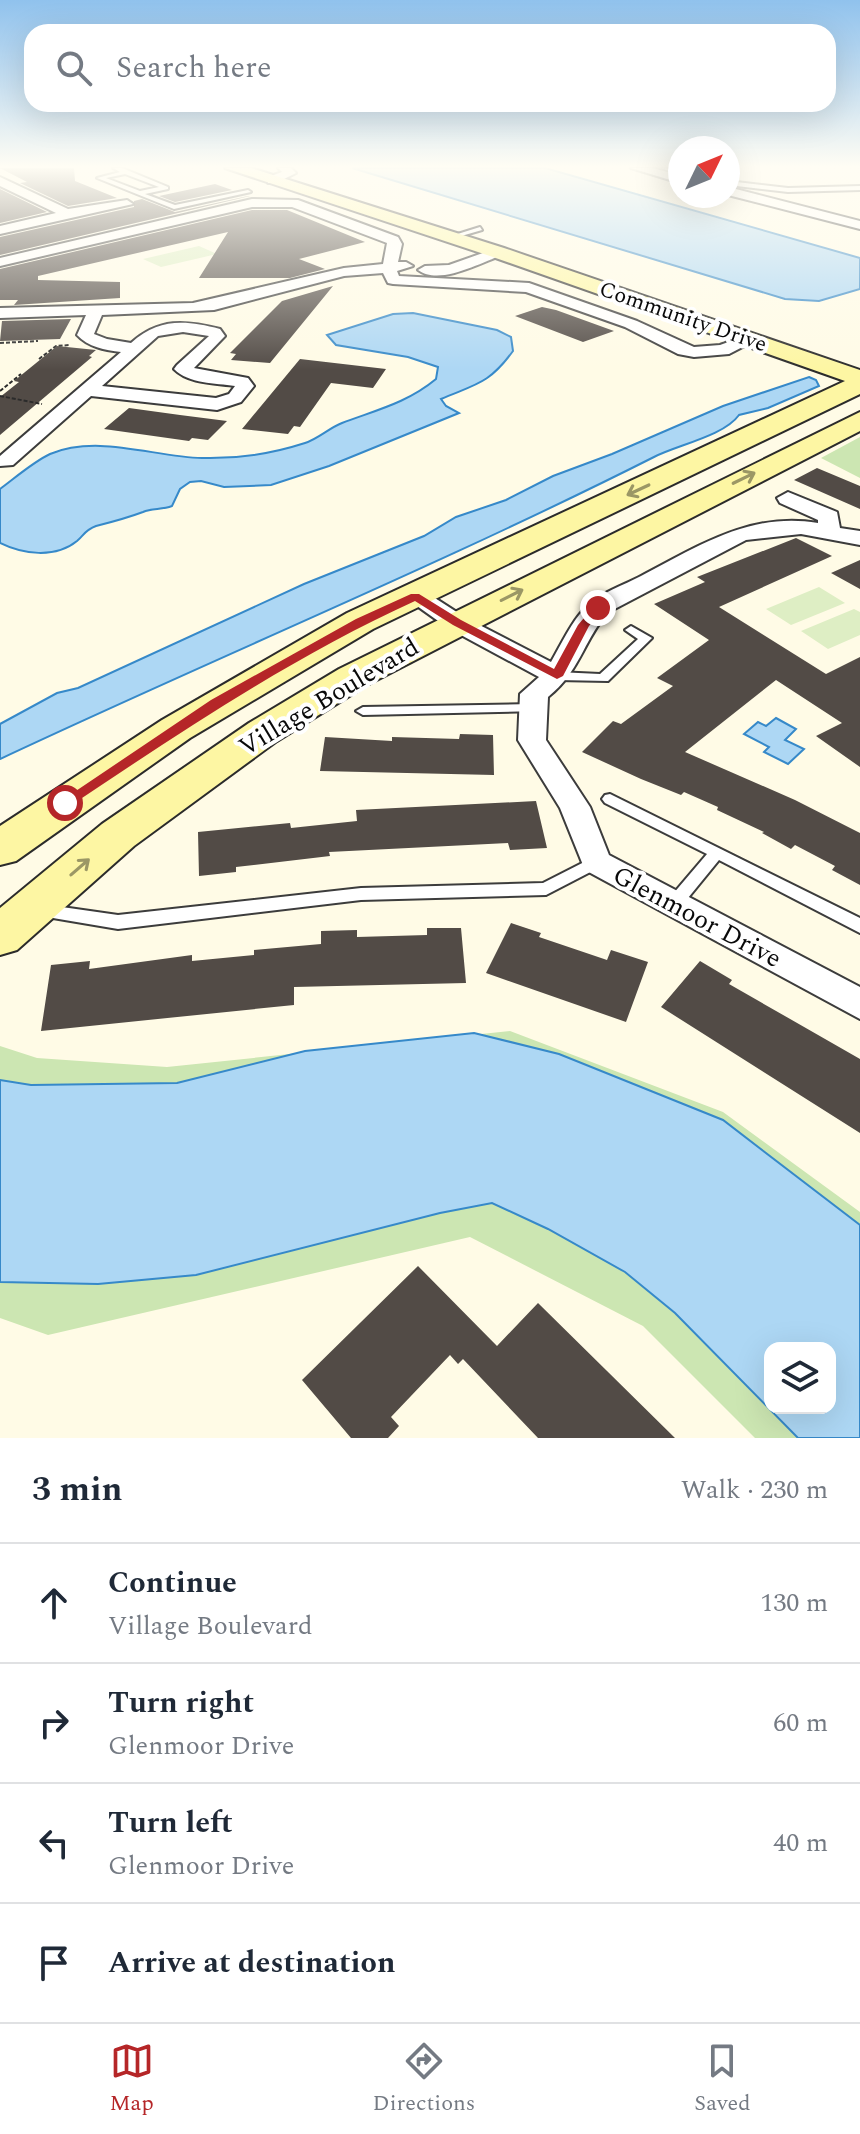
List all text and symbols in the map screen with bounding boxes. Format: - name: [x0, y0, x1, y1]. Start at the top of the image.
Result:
- search box: [24, 24, 836, 112]
- text: Search here: [116, 45, 272, 91]
- icon: search: [52, 46, 96, 90]
- north arrow: [668, 136, 740, 208]
- street label: Community Drive: [595, 273, 771, 361]
- one-way arrow: [732, 469, 756, 485]
- one-way arrow: [626, 483, 650, 498]
- one-way arrow: [500, 586, 524, 602]
- route end: [580, 590, 616, 626]
- street label: Village Boulevard: [231, 627, 427, 767]
- route start: [47, 785, 83, 821]
- street label: Glenmoor Drive: [605, 856, 789, 978]
- one-way arrow: [70, 858, 90, 876]
- map controls: [764, 1342, 836, 1414]
- button: layers: [764, 1342, 836, 1414]
- text: 3 min: [32, 1464, 122, 1516]
- text: Walk · 230 m: [681, 1470, 828, 1510]
- text: Continue: [108, 1560, 237, 1606]
- icon: ahead: [32, 1581, 76, 1625]
- text: 130 m: [760, 1583, 828, 1623]
- text: Village Boulevard: [108, 1606, 313, 1646]
- text: Turn right: [108, 1680, 254, 1726]
- icon: right: [32, 1701, 76, 1745]
- text: 60 m: [773, 1703, 828, 1743]
- text: Glenmoor Drive: [108, 1726, 294, 1766]
- text: Turn left: [108, 1800, 233, 1846]
- icon: left: [32, 1821, 76, 1865]
- text: 40 m: [773, 1823, 828, 1863]
- text: Glenmoor Drive: [108, 1846, 294, 1886]
- text: Arrive at destination: [108, 1940, 395, 1986]
- icon: arrive: [32, 1941, 76, 1985]
- tab: Map: [109, 2039, 154, 2120]
- tab: Directions: [373, 2039, 475, 2120]
- tab: Saved: [694, 2039, 751, 2120]

